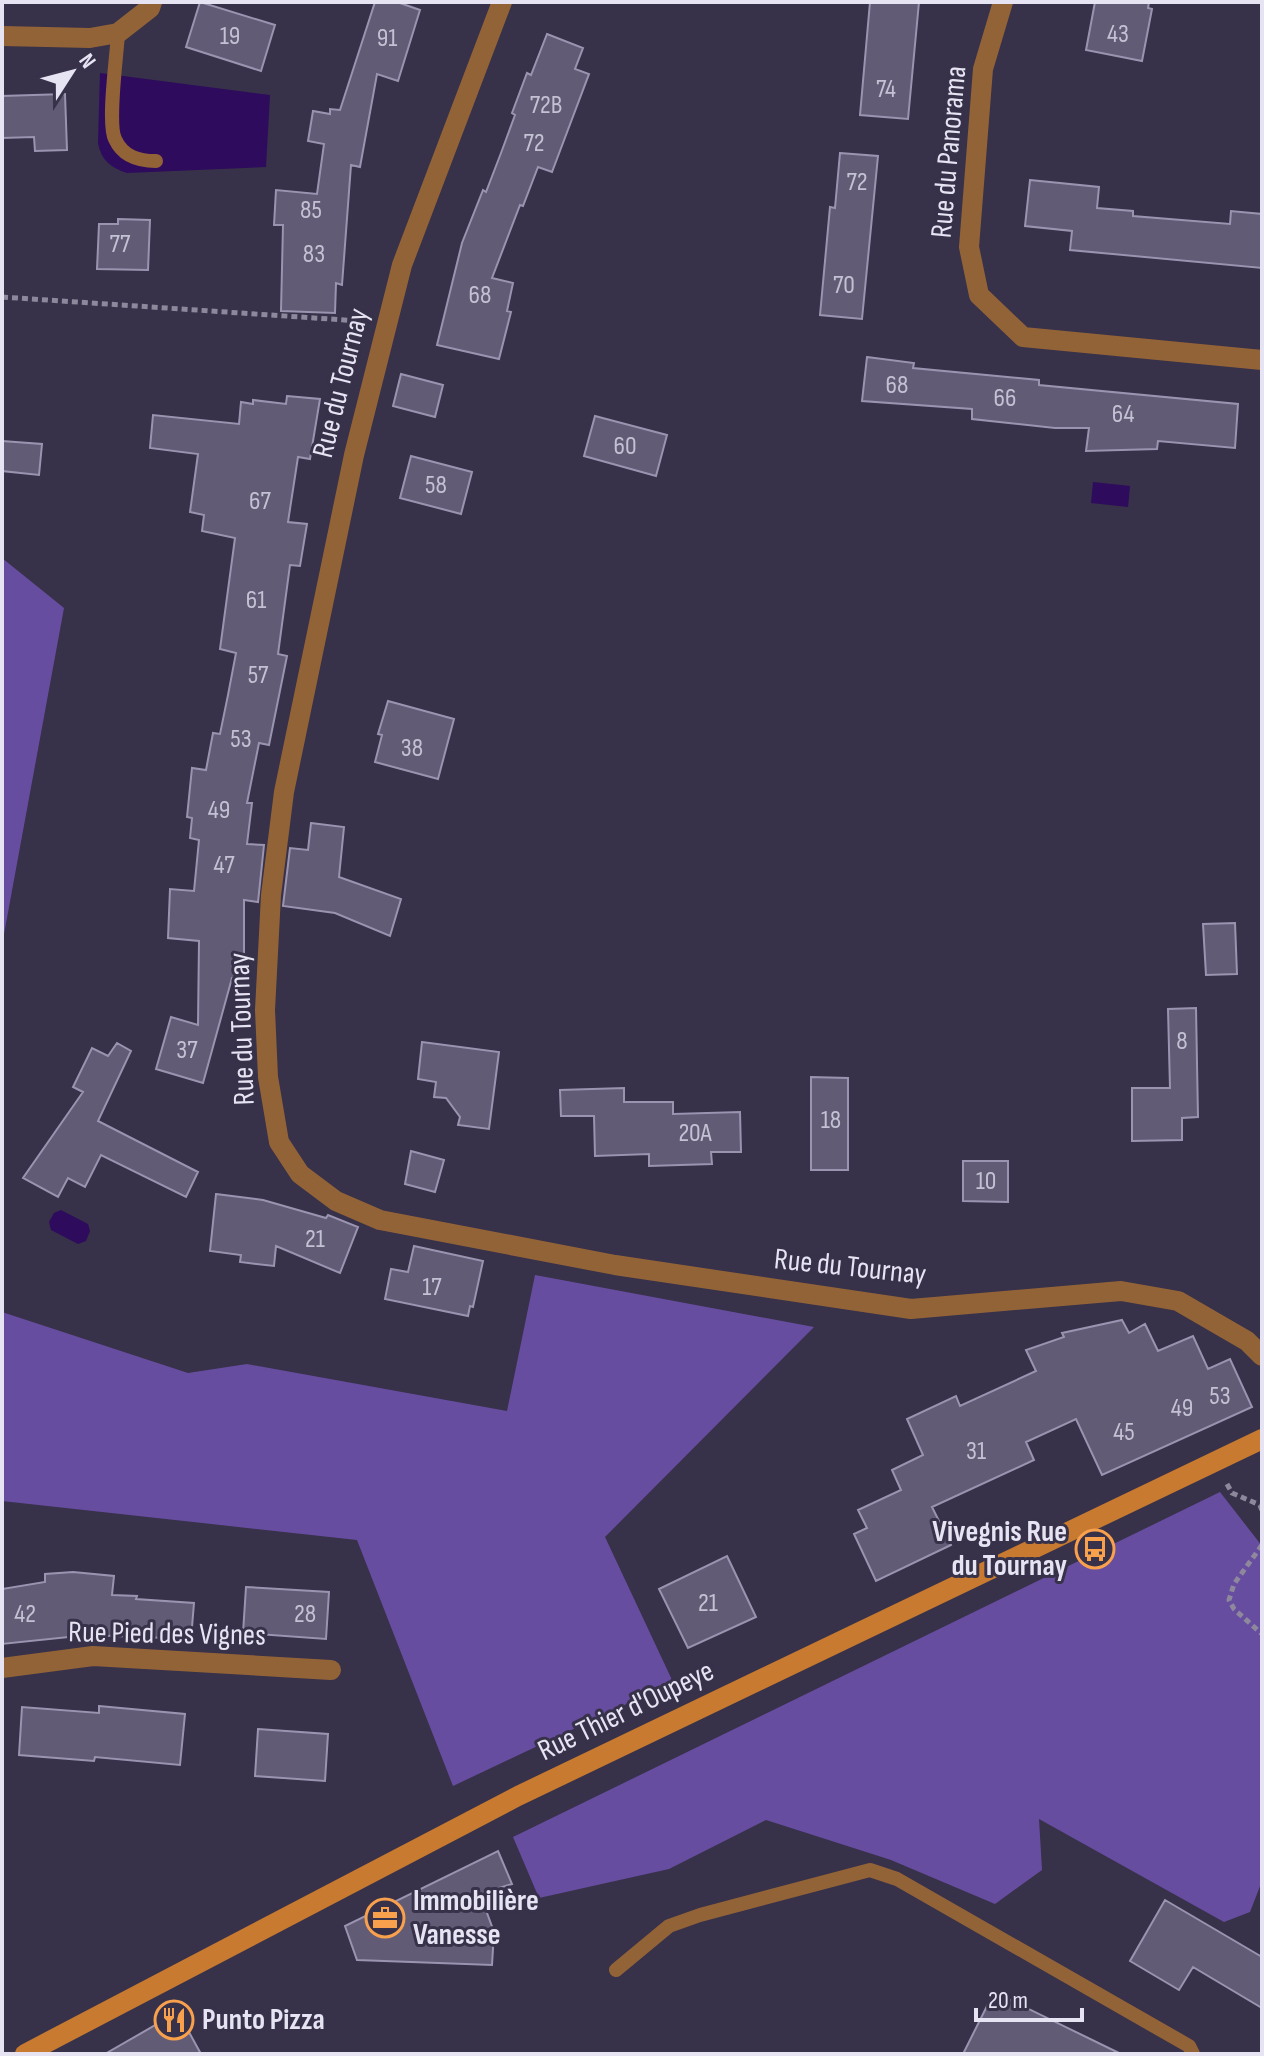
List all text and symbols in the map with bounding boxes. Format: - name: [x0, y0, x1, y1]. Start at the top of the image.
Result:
- house number: 43: [1107, 19, 1129, 50]
- house number: 19: [220, 21, 240, 52]
- house number: 91: [377, 23, 397, 54]
- north arrow: [32, 32, 112, 112]
- text: N: [73, 48, 101, 74]
- street label: Rue du Panorama: [924, 64, 974, 240]
- house number: 74: [876, 74, 896, 105]
- house number: 72B: [530, 90, 562, 121]
- house number: 72: [523, 128, 545, 159]
- house number: 72: [846, 167, 868, 198]
- house number: 85: [300, 195, 322, 226]
- house number: 77: [110, 229, 131, 260]
- house number: 83: [303, 239, 325, 270]
- house number: 70: [833, 270, 855, 301]
- house number: 68: [469, 280, 491, 311]
- street label: Rue du Tournay: [305, 304, 377, 461]
- house number: 68: [886, 370, 908, 401]
- house number: 66: [994, 383, 1016, 414]
- house number: 64: [1112, 399, 1134, 430]
- house number: 60: [614, 431, 636, 462]
- house number: 58: [425, 470, 447, 501]
- house number: 67: [249, 486, 271, 517]
- house number: 61: [246, 585, 266, 616]
- house number: 57: [248, 660, 269, 691]
- house number: 53: [230, 724, 252, 755]
- house number: 38: [401, 733, 423, 764]
- house number: 49: [208, 795, 230, 826]
- house number: 47: [213, 850, 235, 881]
- street label: Rue du Tournay: [221, 952, 263, 1106]
- house number: 8: [1176, 1026, 1188, 1057]
- house number: 37: [176, 1035, 198, 1066]
- house number: 18: [821, 1105, 841, 1136]
- house number: 20A: [678, 1118, 712, 1149]
- house number: 10: [976, 1166, 996, 1197]
- house number: 21: [305, 1224, 325, 1255]
- street label: Rue du Tournay: [772, 1241, 928, 1293]
- house number: 17: [422, 1272, 442, 1303]
- house number: 53: [1209, 1381, 1231, 1412]
- house number: 49: [1171, 1393, 1193, 1424]
- house number: 45: [1113, 1417, 1135, 1448]
- house number: 31: [966, 1436, 986, 1467]
- place label: Vivegnis Rue du Tournay: [932, 1514, 1068, 1584]
- bus stop icon: Vivegnis Rue du Tournay: [1074, 1528, 1116, 1570]
- house number: 21: [698, 1588, 718, 1619]
- house number: 42: [14, 1599, 36, 1630]
- house number: 28: [294, 1599, 316, 1630]
- street label: Rue Pied des Vignes: [68, 1614, 266, 1654]
- street label: Rue Thier d'Oupeye: [532, 1653, 720, 1769]
- place label: Immobilière Vanesse: [413, 1883, 539, 1953]
- office icon: Immobilière Vanesse: [364, 1897, 406, 1939]
- scale bar: [976, 1972, 1082, 2022]
- text: 20 m: [988, 1986, 1028, 2015]
- restaurant icon: Punto Pizza: [153, 1999, 195, 2041]
- place label: Punto Pizza: [202, 2002, 325, 2038]

